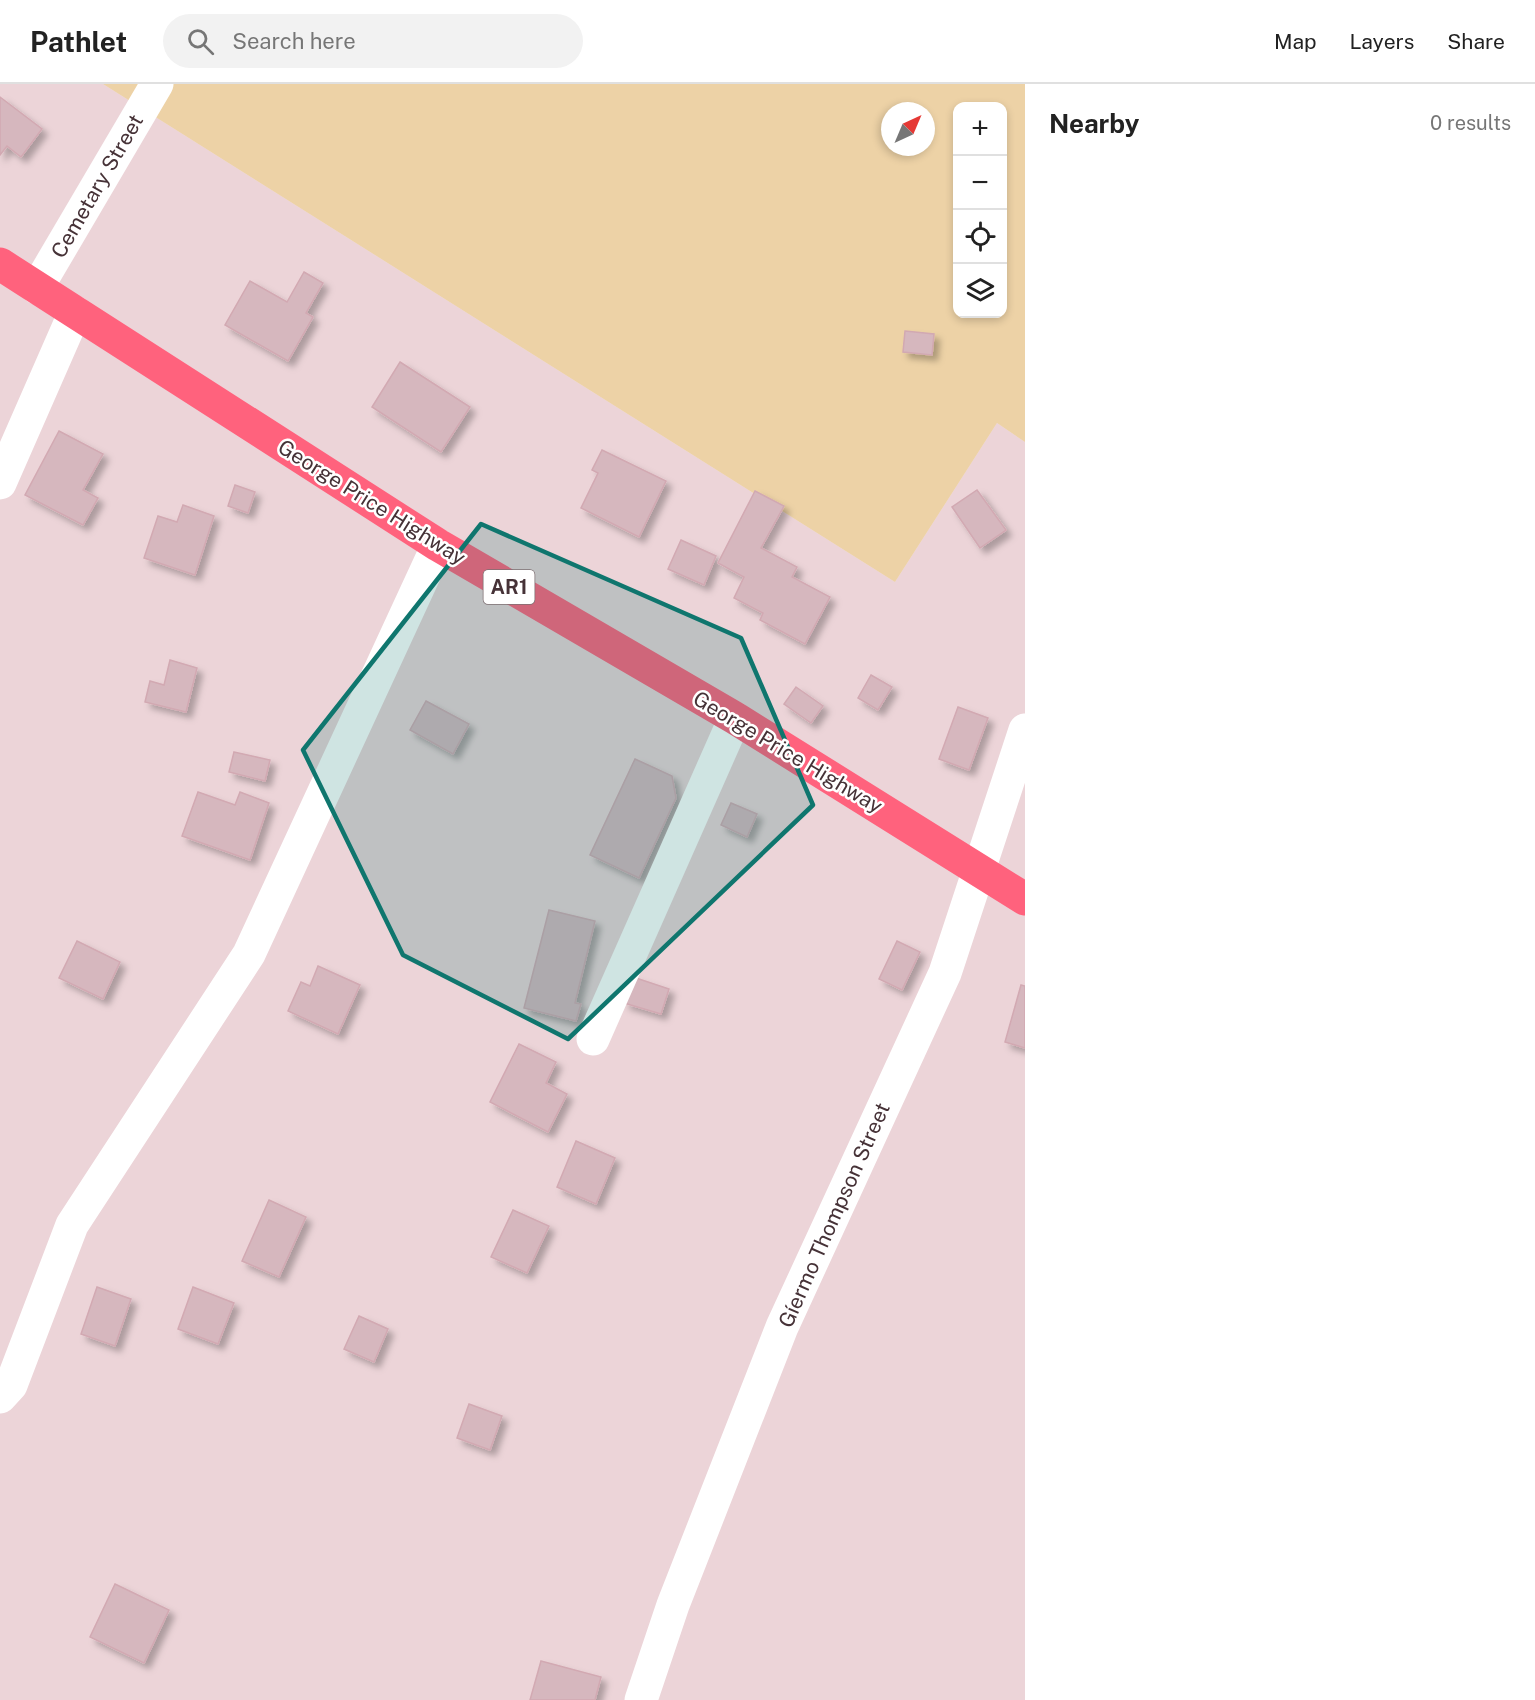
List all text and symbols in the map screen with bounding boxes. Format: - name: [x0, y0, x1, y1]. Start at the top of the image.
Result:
- search box: [163, 14, 583, 68]
- text: Pathlet: [30, 25, 127, 58]
- icon: search: [184, 25, 217, 58]
- text: Search here: [232, 28, 356, 54]
- text: Map: [1274, 29, 1317, 54]
- text: Layers: [1350, 29, 1414, 54]
- text: Share: [1447, 29, 1505, 54]
- north arrow: [881, 102, 935, 156]
- map controls: [953, 102, 1007, 318]
- button: +: [953, 102, 1007, 156]
- text: Nearby: [1049, 108, 1139, 139]
- street label: Cemetary Street: [46, 110, 148, 262]
- text: 0 results: [1430, 111, 1511, 135]
- button: −: [953, 156, 1007, 210]
- button: locate: [953, 210, 1007, 264]
- button: layers: [953, 264, 1007, 318]
- street label: George Price Highway: [274, 434, 470, 570]
- road number: AR1: [484, 570, 534, 604]
- street label: George Price Highway: [689, 686, 887, 818]
- street label: Gíermo Thompson Street: [773, 1099, 895, 1331]

